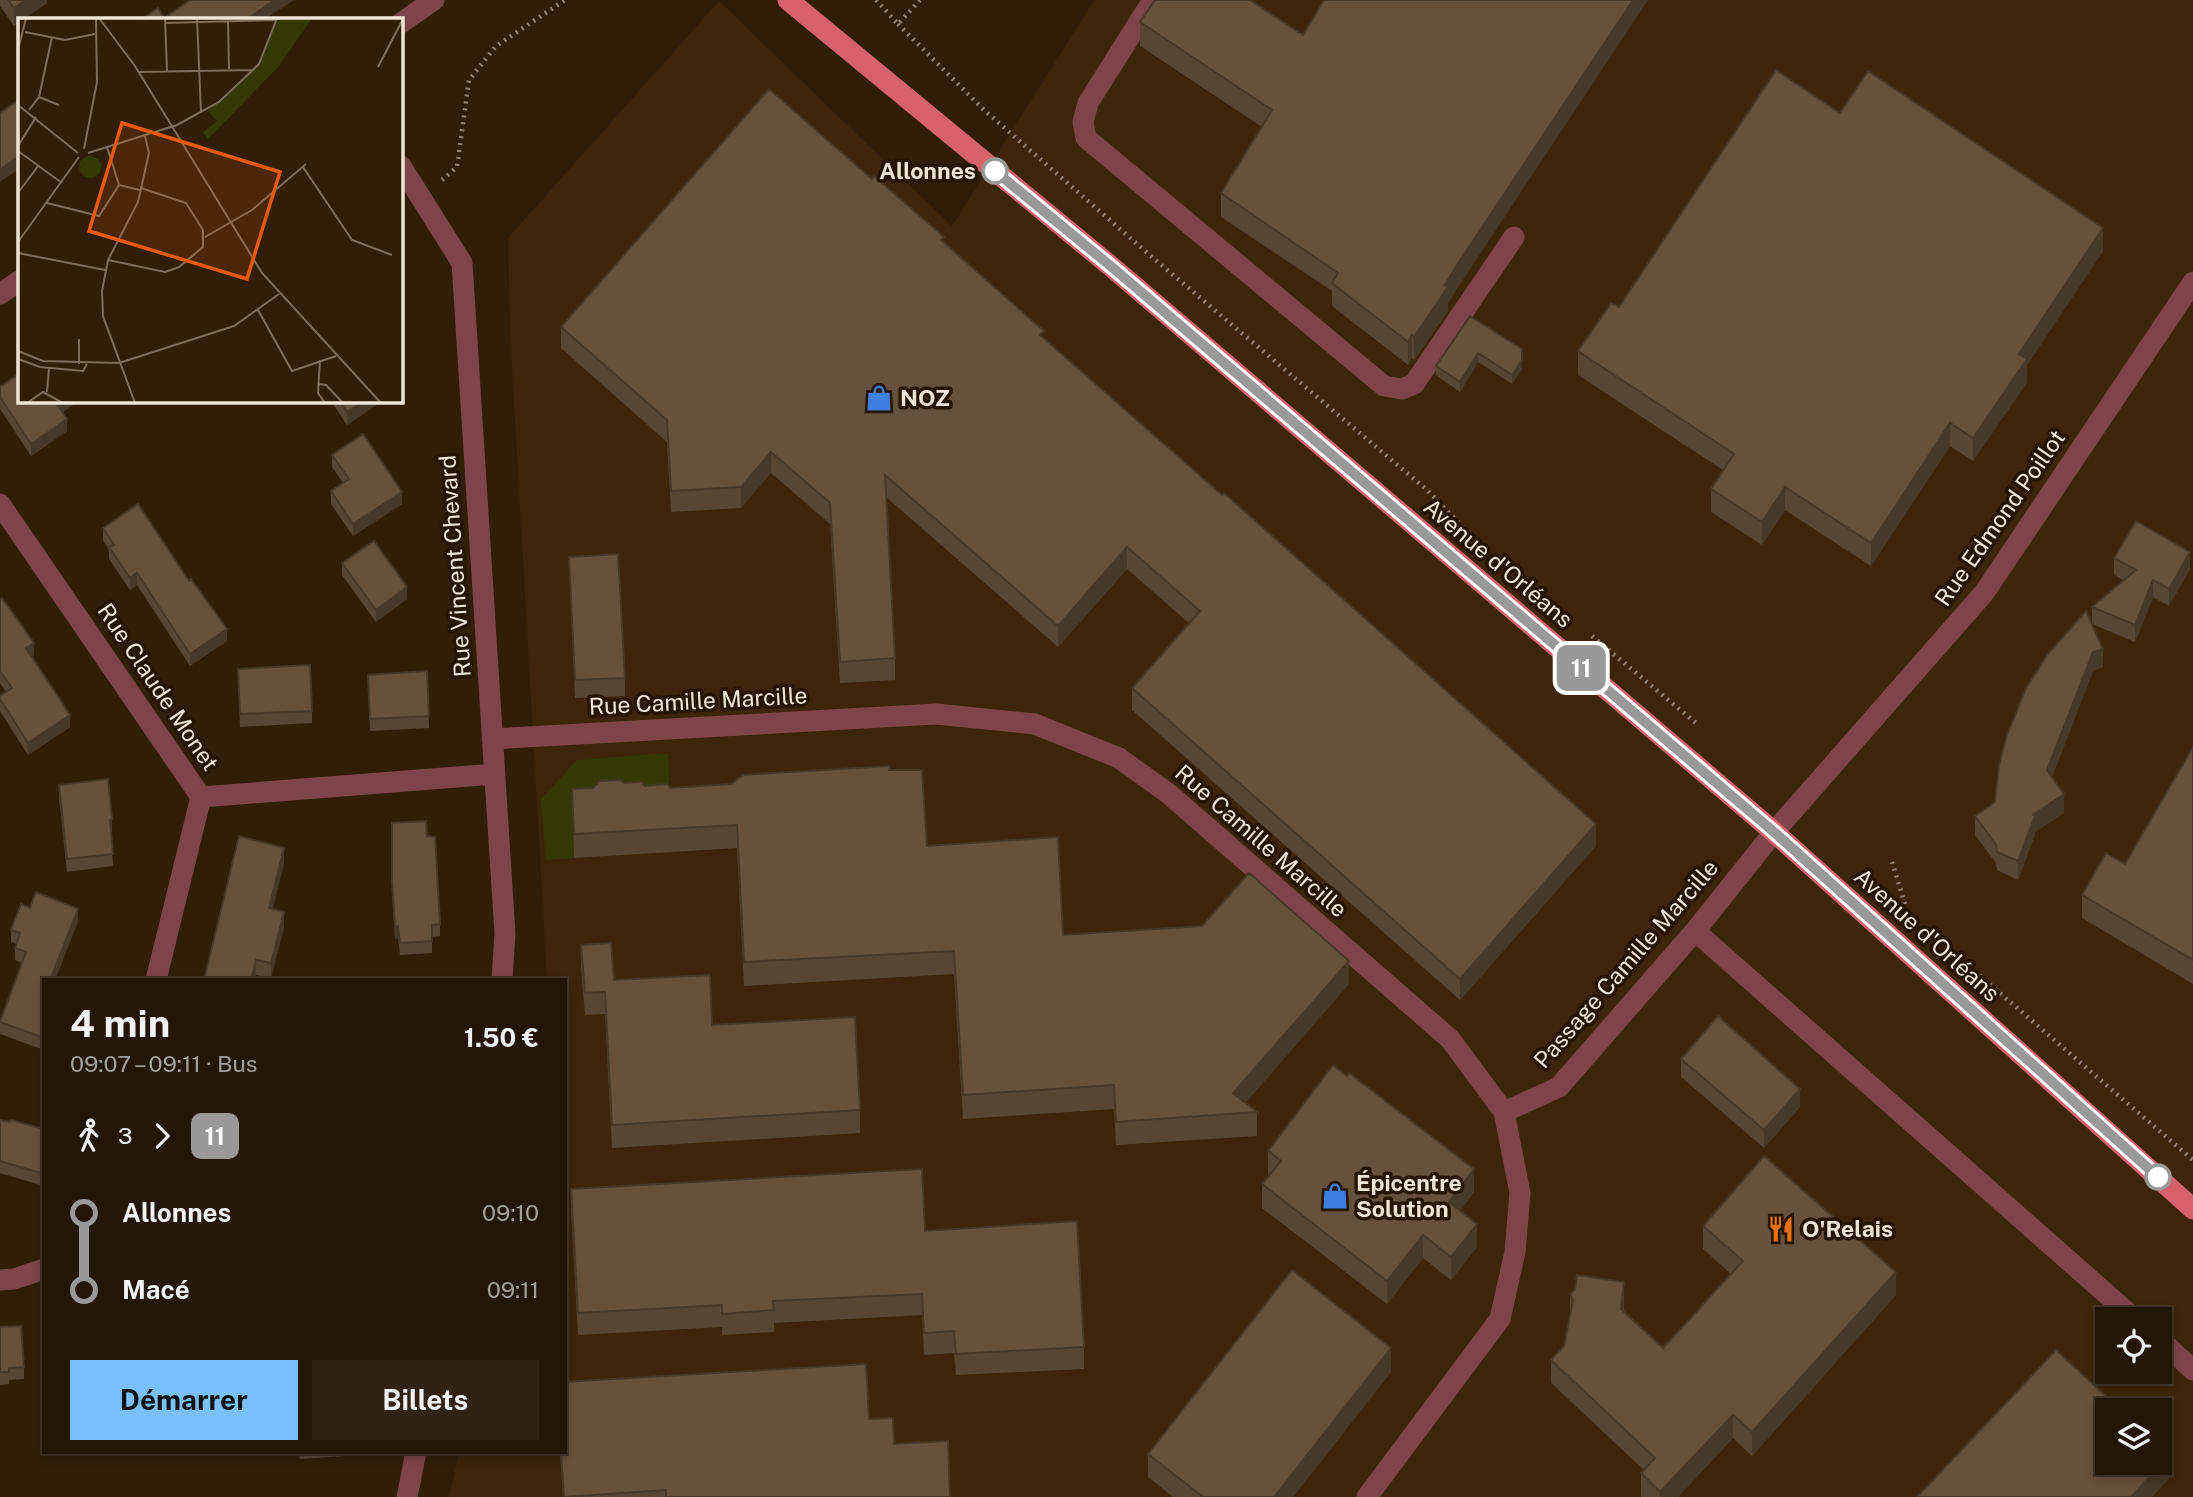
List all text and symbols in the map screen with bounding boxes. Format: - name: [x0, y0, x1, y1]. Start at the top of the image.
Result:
- inset map: [18, 18, 402, 402]
- place label: Allonnes: [879, 157, 976, 184]
- marker: Allonnes: [982, 158, 1008, 184]
- shop icon: NOZ: [864, 383, 894, 413]
- place label: NOZ: [900, 384, 950, 411]
- street label: Rue Edmond Poillot: [1929, 425, 2070, 611]
- street label: Rue Vincent Chevard: [433, 454, 476, 678]
- street label: Avenue d'Orléans: [1418, 493, 1578, 633]
- street label: Rue Claude Monet: [92, 598, 224, 776]
- line badge: 11: [1550, 645, 1612, 691]
- text: 11: [1571, 654, 1591, 682]
- street label: Rue Camille Marcille: [588, 681, 808, 720]
- street label: Rue Camille Marcille: [1170, 759, 1353, 923]
- street label: Passage Camille Marcille: [1528, 854, 1723, 1073]
- street label: Avenue d'Orléans: [1849, 862, 2005, 1007]
- text: 4 min: [70, 1001, 170, 1046]
- text: 1.50 €: [464, 1022, 539, 1053]
- text: 09:07 – 09:11 · Bus: [70, 1050, 257, 1077]
- icon: walk: [70, 1117, 108, 1155]
- icon: forward: [143, 1117, 181, 1155]
- text: 3: [118, 1122, 133, 1149]
- text: 11: [205, 1122, 225, 1150]
- unlabelled marker: [2145, 1164, 2171, 1190]
- place label: Épicentre Solution: [1356, 1169, 1462, 1222]
- shop icon: Épicentre Solution: [1320, 1181, 1350, 1211]
- text: Allonnes: [122, 1197, 231, 1228]
- text: 09:10: [482, 1199, 539, 1226]
- restaurant icon: O'Relais: [1766, 1214, 1796, 1244]
- place label: O'Relais: [1802, 1215, 1893, 1242]
- text: Macé: [122, 1274, 190, 1305]
- text: 09:11: [487, 1276, 539, 1303]
- map controls: [2095, 1307, 2172, 1475]
- button: locate: [2095, 1307, 2172, 1384]
- button: Démarrer: [70, 1360, 298, 1440]
- button: Billets: [312, 1360, 539, 1440]
- button: layers: [2095, 1398, 2172, 1475]

